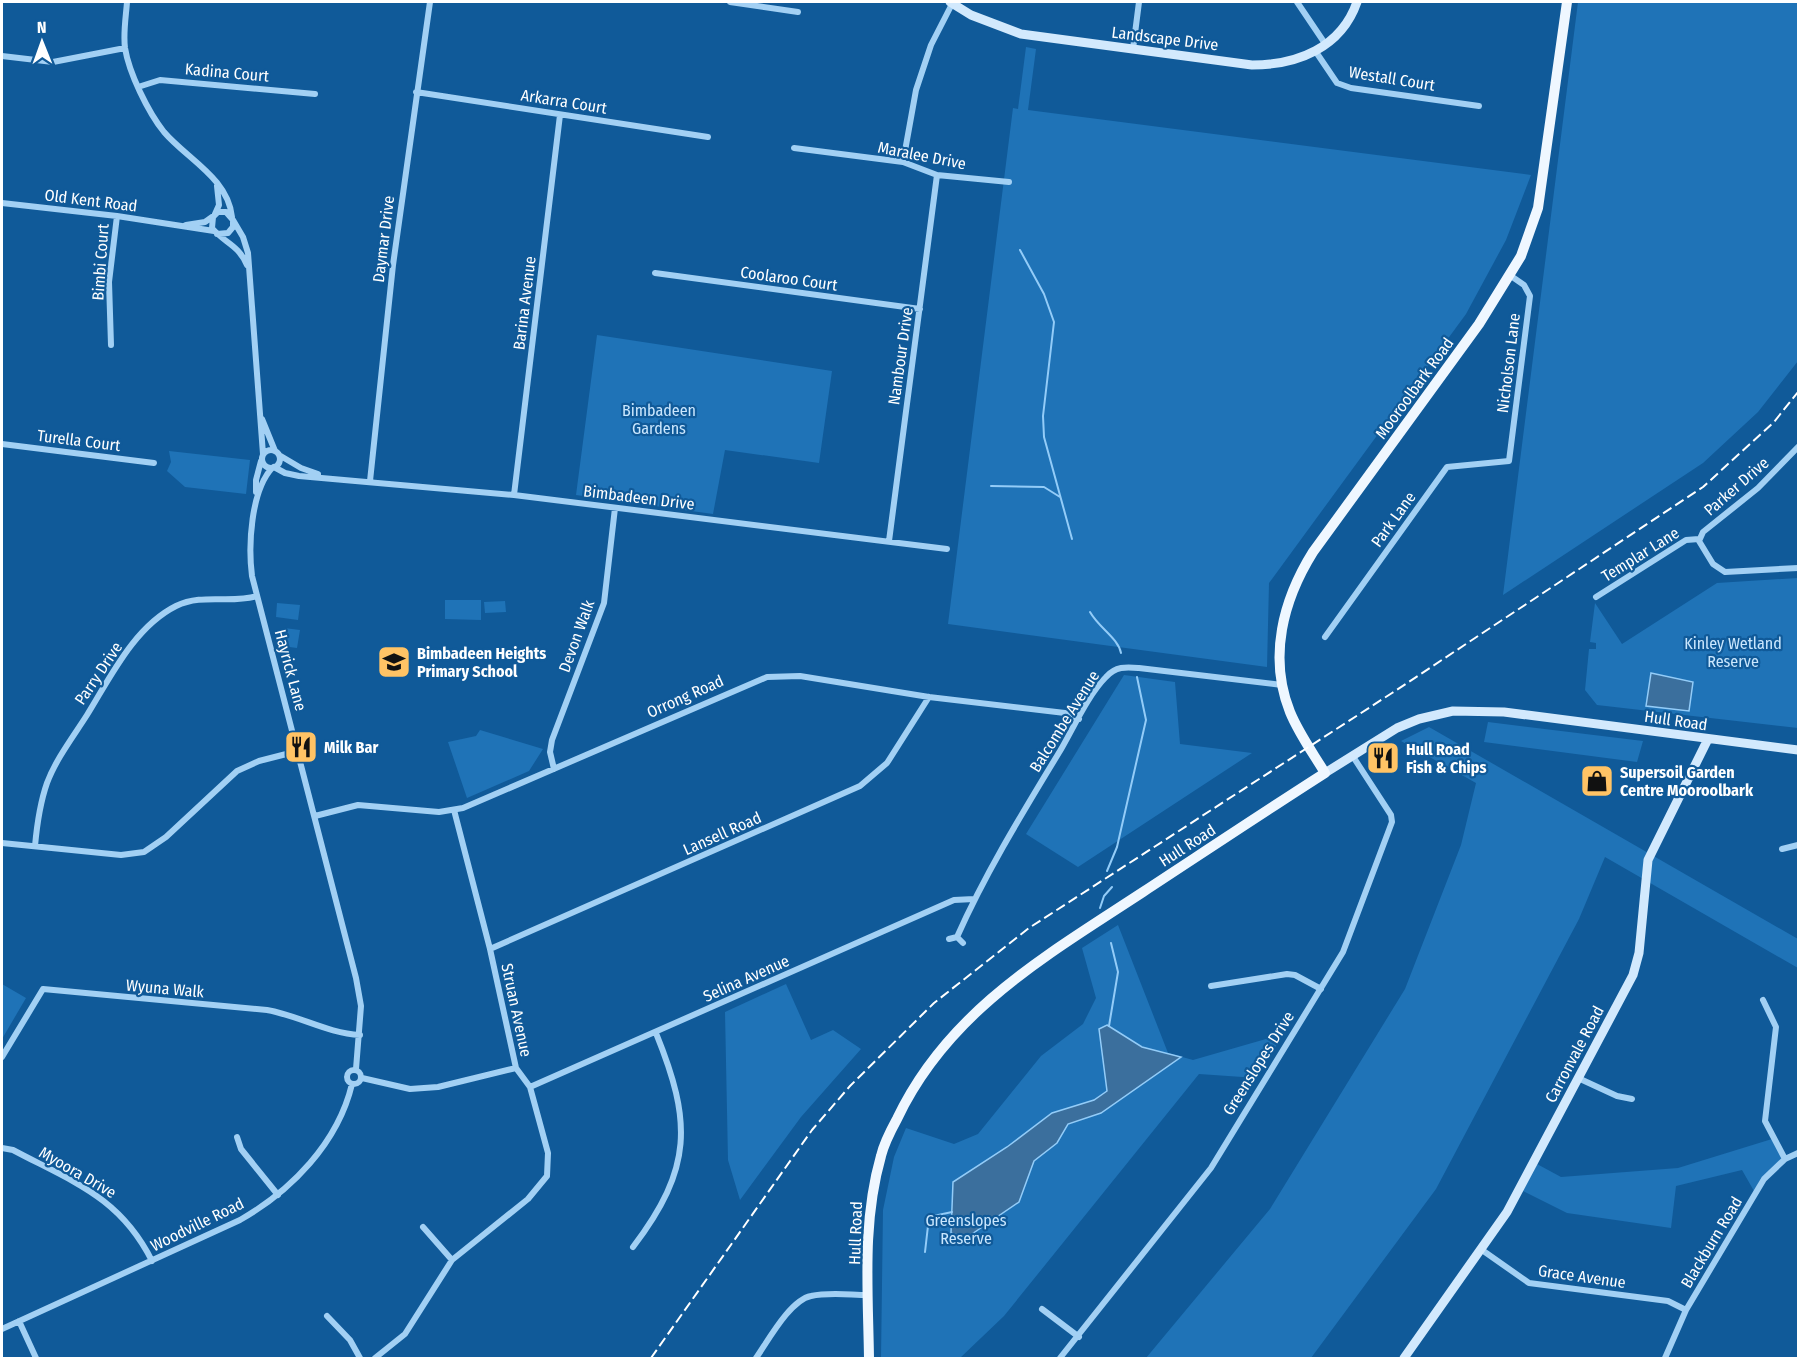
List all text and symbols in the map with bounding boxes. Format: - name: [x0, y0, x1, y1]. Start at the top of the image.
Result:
- north arrow: [12, 12, 72, 72]
- text: N: [37, 18, 47, 37]
- street label: Landscape Drive: [1111, 23, 1219, 54]
- street label: Kadina Court: [184, 59, 271, 86]
- street label: Westall Court: [1347, 62, 1437, 95]
- street label: Arkarra Court: [520, 85, 609, 118]
- street label: Maralee Drive: [876, 138, 968, 173]
- street label: Old Kent Road: [43, 185, 138, 216]
- street label: Daymar Drive: [369, 195, 398, 284]
- street label: Bimbi Court: [88, 222, 113, 301]
- street label: Barina Avenue: [509, 255, 540, 351]
- street label: Coolaroo Court: [739, 262, 839, 295]
- street label: Nambour Drive: [884, 306, 917, 406]
- street label: Nicholson Lane: [1493, 312, 1524, 414]
- street label: Mooroolbark Road: [1371, 334, 1458, 443]
- park label: Bimbadeen Gardens: [622, 401, 696, 438]
- street label: Turella Court: [36, 426, 122, 455]
- street label: Parker Drive: [1700, 453, 1773, 520]
- street label: Bimbadeen Drive: [582, 481, 696, 514]
- street label: Park Lane: [1367, 488, 1420, 550]
- street label: Templar Lane: [1598, 523, 1683, 586]
- street label: Devon Walk: [555, 597, 599, 675]
- street label: Hayrick Lane: [271, 627, 310, 713]
- park label: Kinley Wetland Reserve: [1684, 634, 1782, 671]
- street label: Parry Drive: [71, 638, 126, 708]
- school or university icon: Bimbadeen Heights Primary School: [376, 644, 412, 680]
- place label: Bimbadeen Heights Primary School: [417, 644, 546, 681]
- street label: Balcombe Avenue: [1026, 667, 1103, 776]
- street label: Orrong Road: [644, 671, 727, 722]
- street label: Hull Road: [1643, 707, 1709, 734]
- restaurant icon: Milk Bar: [283, 729, 319, 765]
- place label: Milk Bar: [324, 738, 378, 757]
- restaurant icon: Hull Road Fish & Chips: [1365, 740, 1401, 776]
- place label: Hull Road Fish & Chips: [1406, 740, 1486, 777]
- shop icon: Supersoil Garden Centre Mooroolbark: [1579, 763, 1615, 799]
- place label: Supersoil Garden Centre Mooroolbark: [1620, 763, 1754, 800]
- street label: Lansell Road: [680, 808, 764, 859]
- street label: Hull Road: [1155, 820, 1219, 871]
- street label: Selina Avenue: [700, 951, 792, 1006]
- street label: Struan Avenue: [497, 962, 536, 1059]
- street label: Wyuna Walk: [125, 976, 205, 1001]
- street label: Carronvale Road: [1541, 1003, 1608, 1106]
- street label: Greenslopes Drive: [1219, 1008, 1298, 1119]
- street label: Myoora Drive: [36, 1143, 120, 1202]
- street label: Blackburn Road: [1677, 1193, 1746, 1291]
- street label: Woodville Road: [147, 1194, 247, 1255]
- street label: Hull Road: [845, 1201, 866, 1265]
- park label: Greenslopes Reserve: [925, 1211, 1007, 1248]
- street label: Grace Avenue: [1537, 1261, 1627, 1292]

